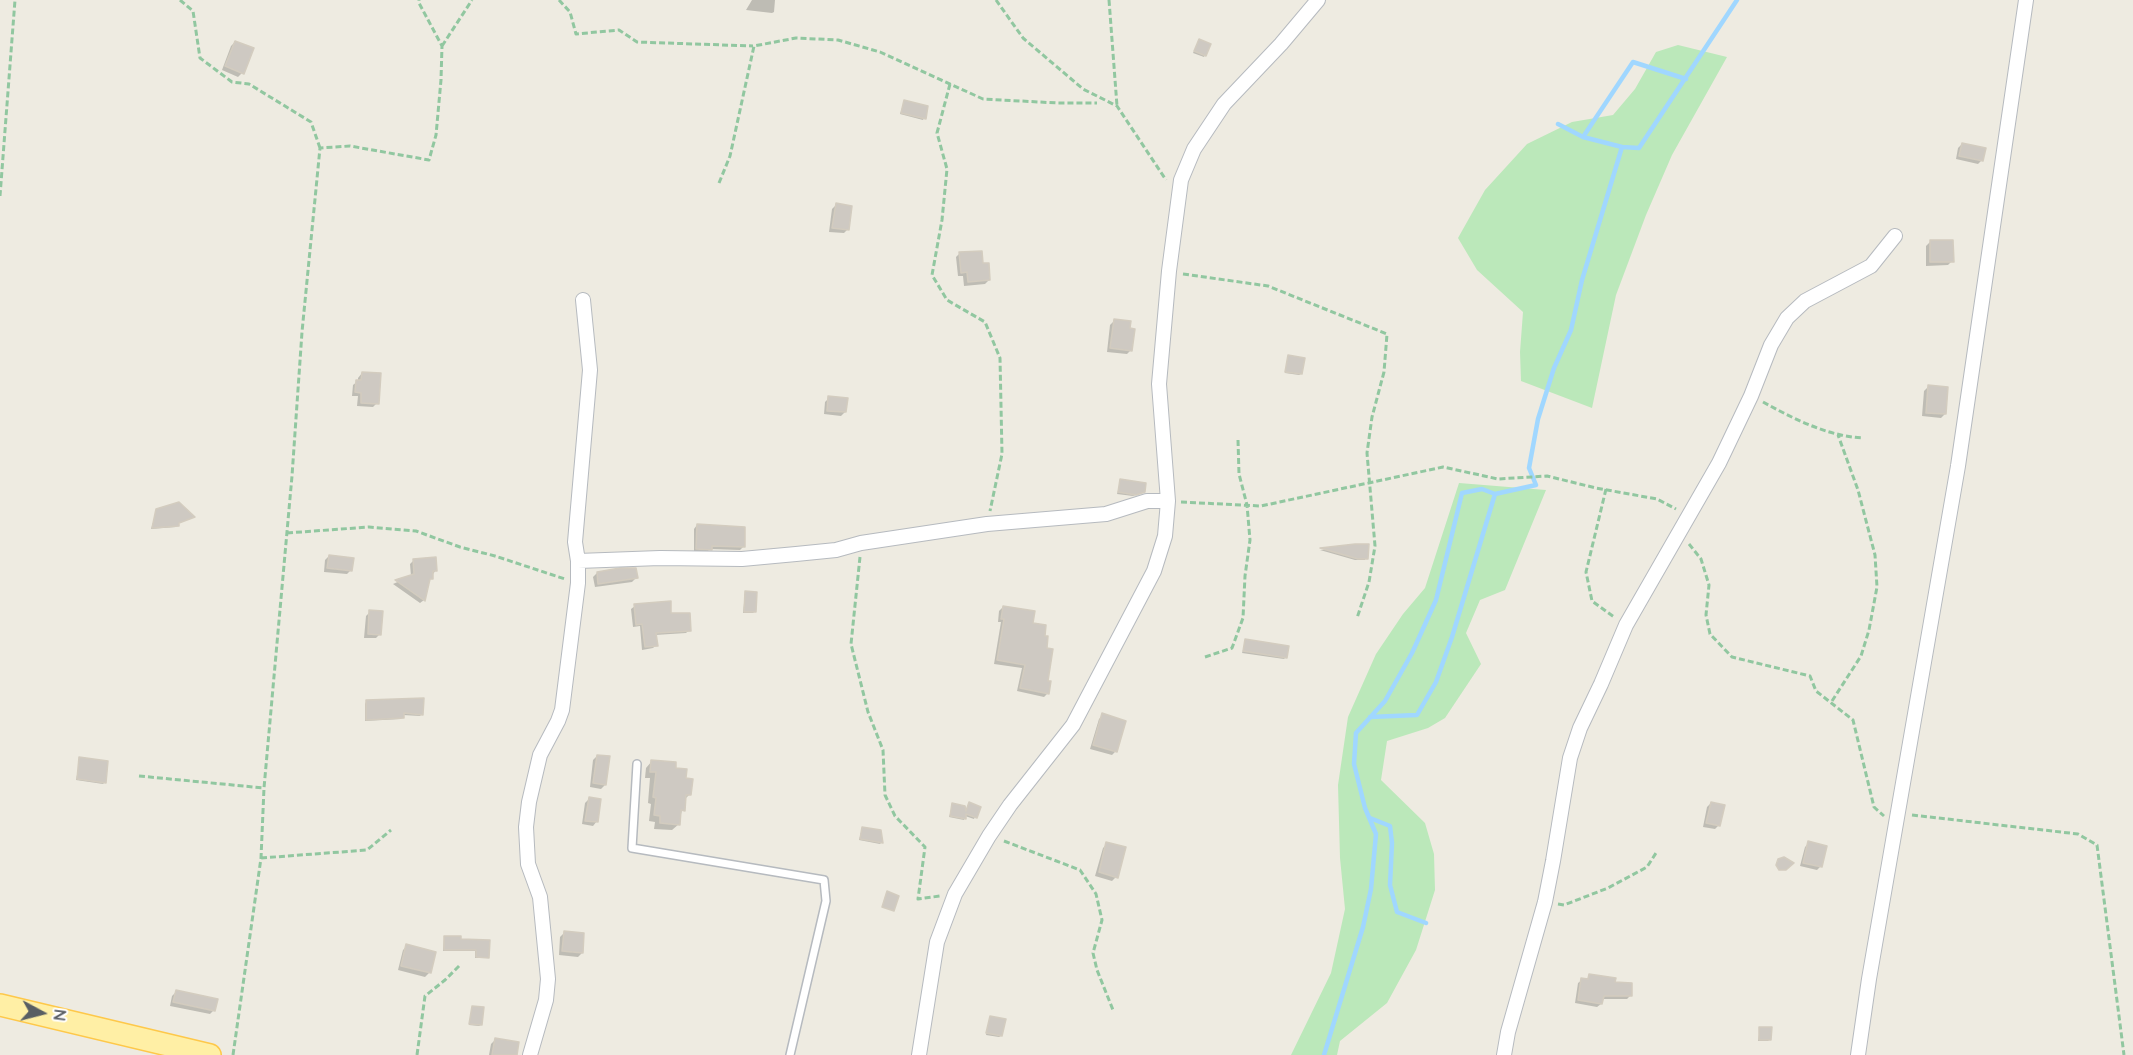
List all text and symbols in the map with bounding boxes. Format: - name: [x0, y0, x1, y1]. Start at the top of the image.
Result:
- north arrow: [12, 983, 72, 1043]
- text: N: [49, 1008, 71, 1022]

